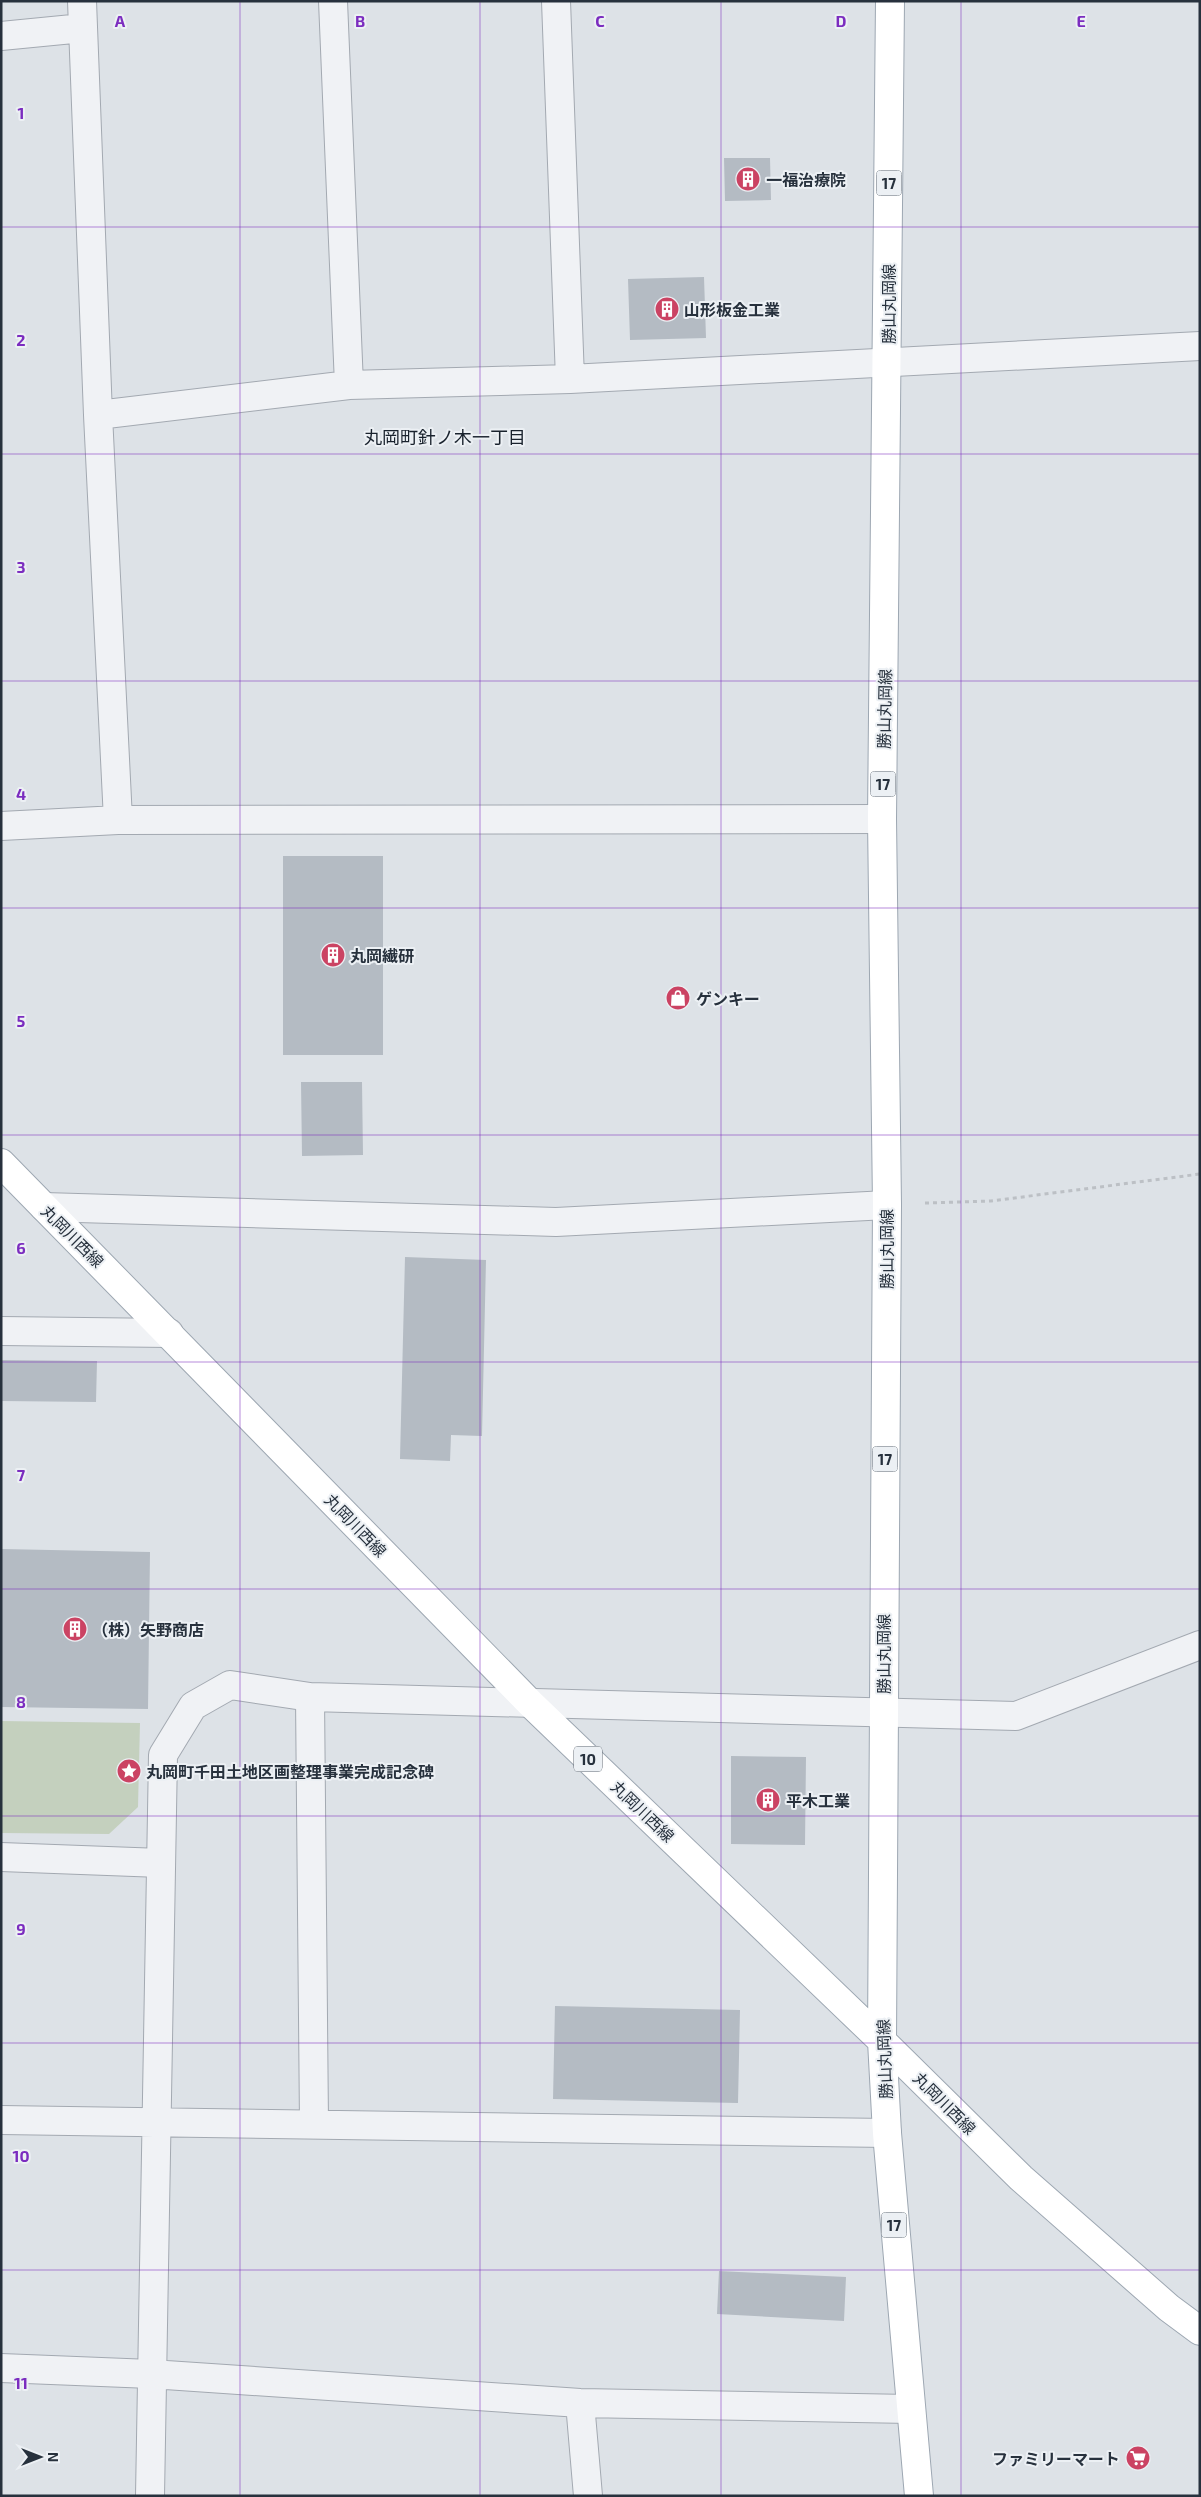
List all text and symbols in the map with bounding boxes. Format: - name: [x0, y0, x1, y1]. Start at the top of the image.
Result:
- text: A: [115, 11, 126, 30]
- text: B: [355, 11, 365, 30]
- text: C: [595, 11, 605, 30]
- text: D: [836, 11, 847, 30]
- text: E: [1076, 11, 1086, 30]
- text: 1: [18, 103, 24, 122]
- building icon: 一福治療院: [735, 166, 761, 192]
- place label: 一福治療院: [766, 170, 846, 189]
- road number: 17: [876, 170, 902, 196]
- street label: 勝山丸岡線: [879, 264, 898, 344]
- building icon: 山形板金工業: [654, 296, 680, 322]
- place label: 山形板金工業: [684, 300, 780, 319]
- text: 2: [16, 330, 26, 349]
- district label: 丸岡町針ノ木一丁目: [364, 426, 526, 448]
- text: 3: [16, 557, 26, 576]
- street label: 勝山丸岡線: [874, 669, 894, 749]
- road number: 17: [870, 772, 896, 796]
- text: 4: [16, 784, 26, 803]
- building icon: 丸岡繊研: [320, 942, 346, 968]
- place label: 丸岡繊研: [350, 946, 414, 965]
- shop icon: ゲンキー: [665, 985, 691, 1011]
- place label: ゲンキー: [696, 989, 760, 1008]
- text: 5: [17, 1011, 26, 1030]
- street label: 丸岡川西線: [38, 1201, 108, 1271]
- street label: 勝山丸岡線: [877, 1209, 896, 1289]
- text: 6: [16, 1238, 26, 1257]
- road number: 17: [872, 1446, 898, 1472]
- text: 7: [17, 1465, 26, 1484]
- street label: 丸岡川西線: [321, 1490, 391, 1560]
- street label: 勝山丸岡線: [874, 1614, 893, 1694]
- building icon: （株）矢野商店: [62, 1616, 88, 1642]
- place label: （株）矢野商店: [92, 1620, 204, 1639]
- text: 8: [16, 1692, 26, 1711]
- road number: 10: [574, 1746, 602, 1772]
- place icon: 丸岡町千田土地区画整理事業完成記念碑: [116, 1758, 142, 1784]
- place label: 丸岡町千田土地区画整理事業完成記念碑: [146, 1762, 434, 1781]
- street label: 丸岡川西線: [608, 1776, 678, 1846]
- building icon: 平木工業: [755, 1787, 781, 1813]
- place label: 平木工業: [786, 1791, 850, 1810]
- text: 9: [16, 1919, 26, 1938]
- street label: 勝山丸岡線: [873, 2019, 895, 2099]
- street label: 丸岡川西線: [910, 2068, 980, 2138]
- text: 10: [12, 2146, 30, 2165]
- road number: 17: [882, 2212, 906, 2238]
- text: 11: [14, 2373, 28, 2392]
- north arrow: [15, 2432, 65, 2482]
- supermarket icon: ファミリーマート: [1125, 2445, 1151, 2471]
- place label: ファミリーマート: [992, 2449, 1120, 2468]
- text: N: [45, 2452, 62, 2462]

